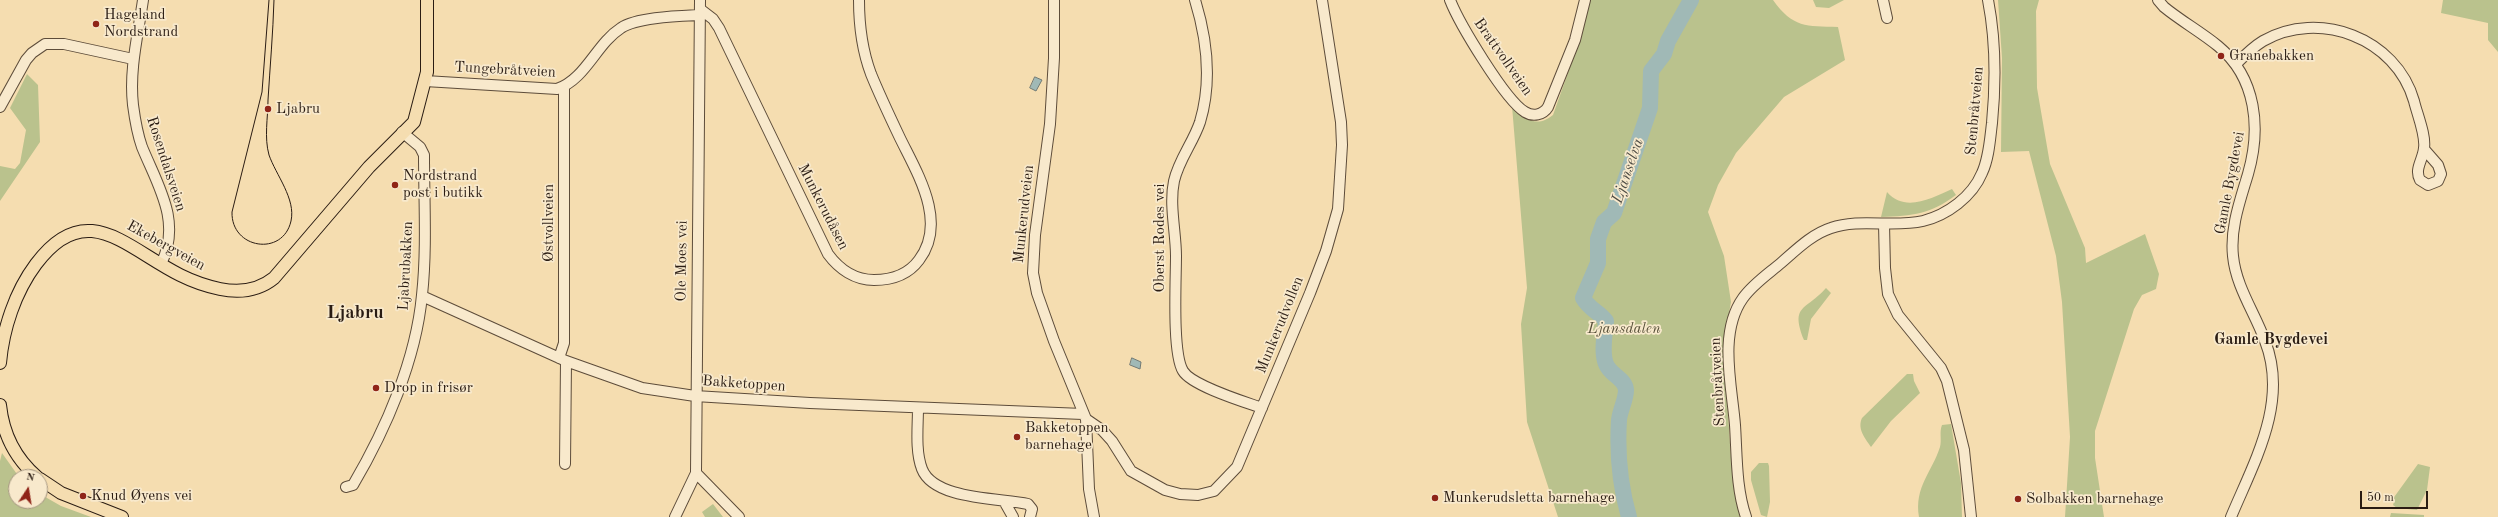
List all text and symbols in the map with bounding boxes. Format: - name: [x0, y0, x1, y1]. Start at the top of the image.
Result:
- place label: Hageland Nordstrand: [104, 6, 178, 41]
- street label: Brattvollveien: [1470, 15, 1536, 99]
- marker: Hageland Nordstrand: [91, 19, 101, 29]
- place label: Granebakken: [2229, 47, 2314, 65]
- marker: Granebakken: [2216, 51, 2226, 61]
- street label: Tungebråtveien: [454, 58, 556, 82]
- street label: Stenbråtveien: [1962, 66, 1988, 156]
- place label: Ljabru: [276, 100, 320, 118]
- marker: Ljabru: [263, 104, 273, 114]
- street label: Rosendalsveien: [142, 114, 190, 214]
- street label: Gamle Bygdevei: [2211, 130, 2249, 236]
- water label: Ljanselva: [1608, 136, 1648, 206]
- street label: Munkerudåsen: [794, 161, 852, 253]
- street label: Munkerudveien: [1010, 164, 1038, 264]
- place label: Nordstrand post i butikk: [403, 167, 483, 202]
- marker: Nordstrand post i butikk: [390, 180, 400, 190]
- street label: Østvollveien: [540, 184, 558, 262]
- street label: Oberst Rodes vei: [1151, 184, 1169, 292]
- street label: Ekebergveien: [124, 217, 208, 275]
- street label: Ole Moes vei: [672, 220, 692, 302]
- street label: Ljabrubakken: [395, 221, 417, 311]
- street label: Munkerudvollen: [1252, 274, 1308, 376]
- district label: Ljabru: [326, 302, 384, 324]
- park label: Ljansdalen: [1587, 320, 1661, 338]
- district label: Gamle Bygdevei: [2214, 330, 2328, 350]
- street label: Stenbråtveien: [1707, 337, 1729, 427]
- street label: Bakketoppen: [702, 372, 786, 396]
- place label: Drop in frisør: [384, 379, 473, 397]
- marker: Drop in frisør: [371, 383, 381, 393]
- place label: Bakketoppen barnehage: [1025, 419, 1108, 454]
- marker: Bakketoppen barnehage: [1012, 432, 1022, 442]
- north arrow: [8, 469, 48, 509]
- text: N: [25, 471, 36, 484]
- scale bar: [2362, 483, 2430, 509]
- place label: Knud Øyens vei: [91, 487, 192, 505]
- place label: Munkerudsletta barnehage: [1443, 489, 1615, 507]
- place label: Solbakken barnehage: [2026, 490, 2163, 508]
- marker: Knud Øyens vei: [78, 491, 88, 501]
- text: 50 m: [2367, 492, 2394, 504]
- marker: Munkerudsletta barnehage: [1430, 493, 1440, 503]
- marker: Solbakken barnehage: [2013, 494, 2023, 504]

